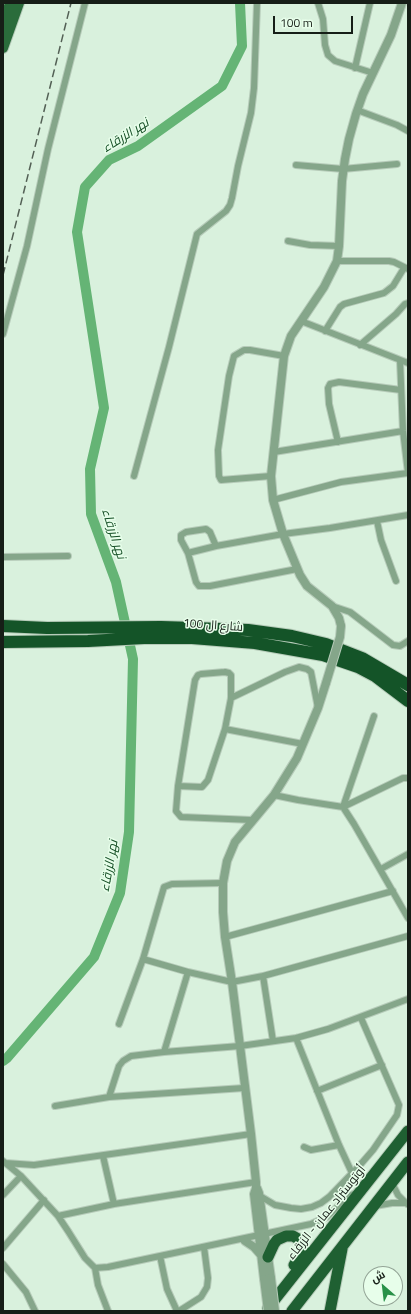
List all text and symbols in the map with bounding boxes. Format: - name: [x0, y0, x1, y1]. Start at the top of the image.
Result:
- scale bar: [275, 8, 355, 34]
- text: 100 m: [280, 13, 313, 32]
- water label: نهر الزرقاء: [100, 116, 152, 156]
- water label: نهر الزرقاء: [98, 507, 128, 561]
- street label: شارع ال 100: [183, 617, 243, 635]
- water label: نهر الزرقاء: [98, 839, 122, 893]
- street label: أوتوستراد عمان - الزرقاء: [285, 1163, 369, 1263]
- north arrow: [363, 1266, 403, 1306]
- text: ش: [368, 1266, 388, 1287]

